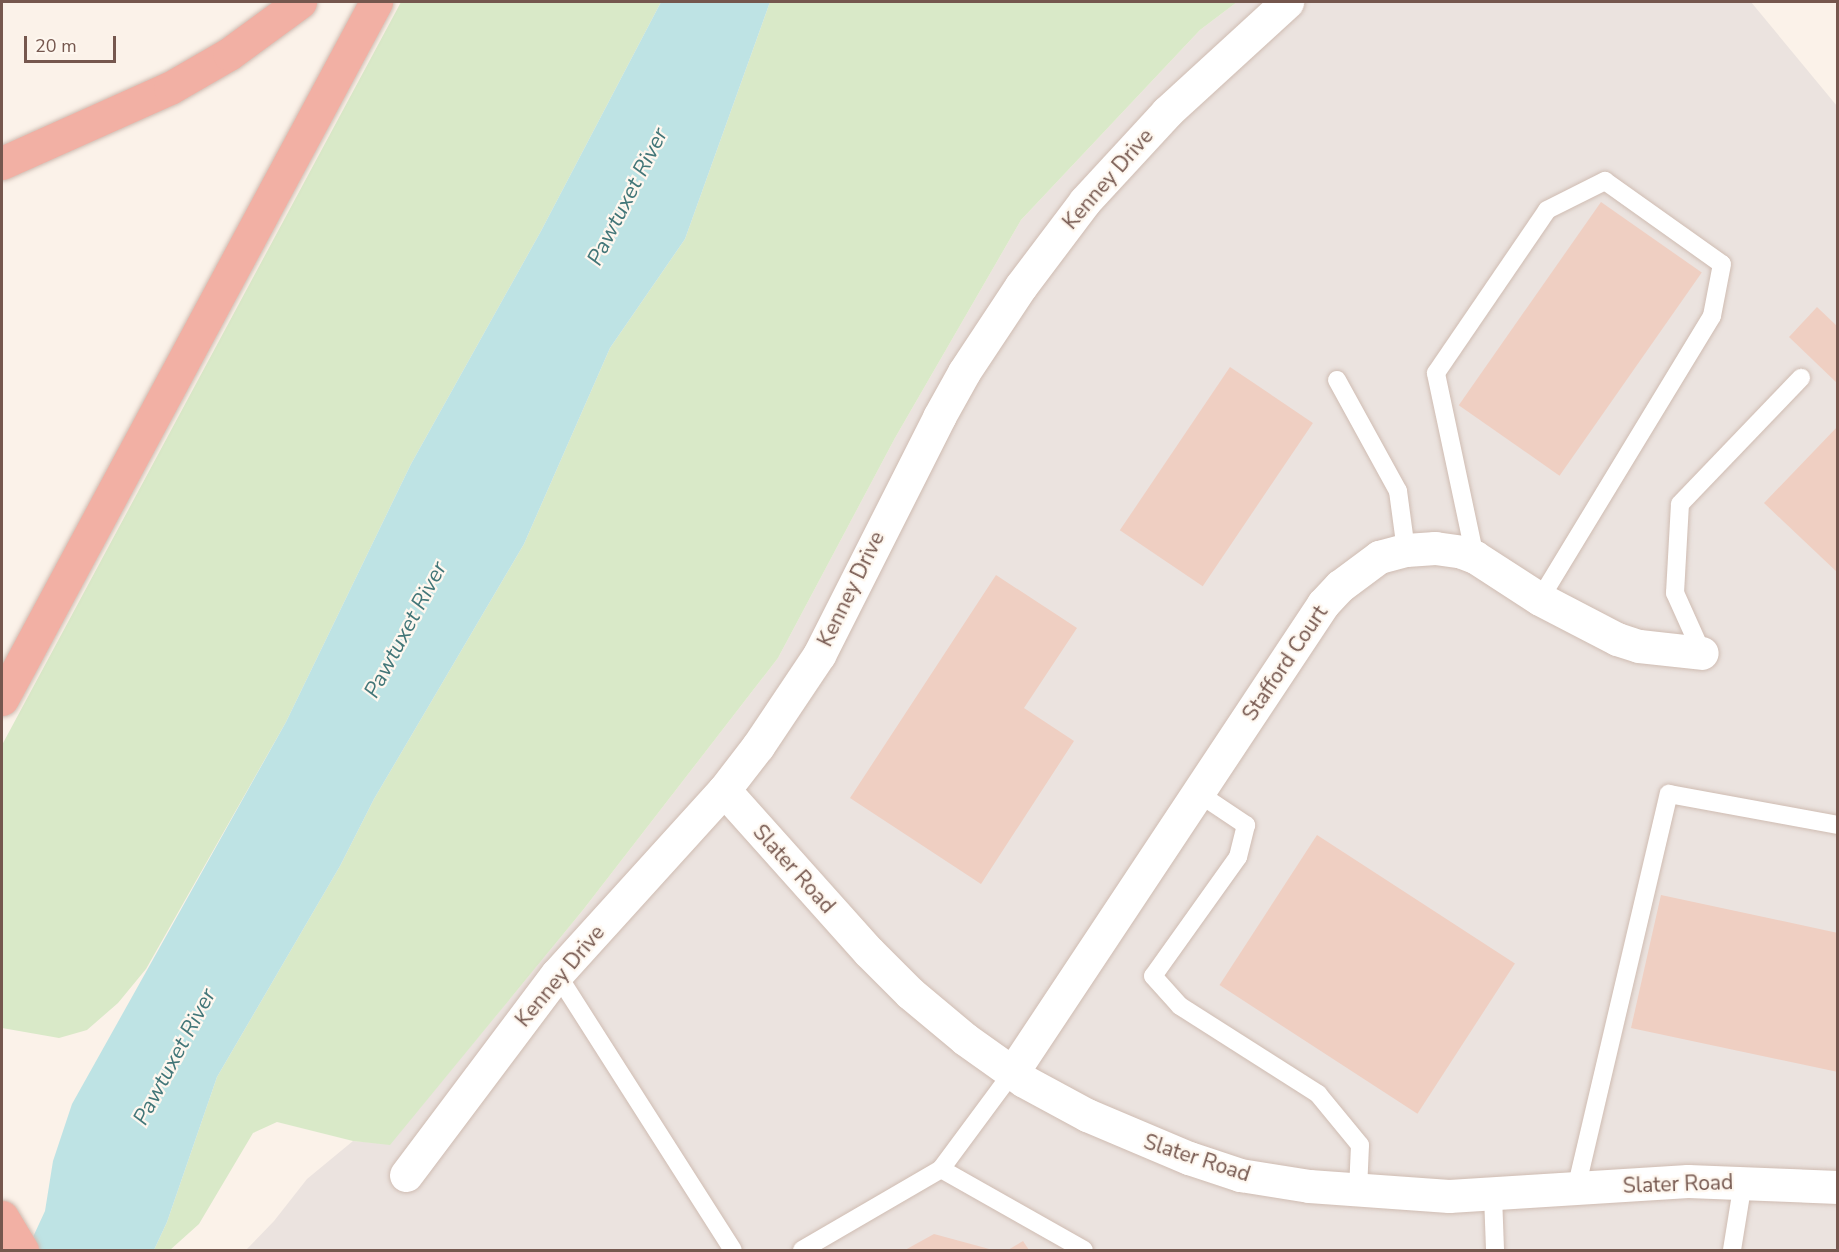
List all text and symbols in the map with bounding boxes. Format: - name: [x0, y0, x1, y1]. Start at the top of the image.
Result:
- scale bar: [27, 24, 118, 62]
- text: 20 m: [35, 34, 77, 58]
- water label: Pawtuxet River: [582, 124, 674, 270]
- street label: Kenney Drive: [1058, 124, 1158, 234]
- street label: Kenney Drive: [812, 527, 890, 651]
- water label: Pawtuxet River: [359, 557, 453, 703]
- street label: Stafford Court: [1237, 601, 1333, 725]
- street label: Slater Road: [748, 820, 840, 918]
- street label: Kenney Drive: [510, 920, 610, 1032]
- water label: Pawtuxet River: [128, 984, 222, 1130]
- street label: Slater Road: [1141, 1129, 1253, 1187]
- street label: Slater Road: [1622, 1169, 1734, 1199]

